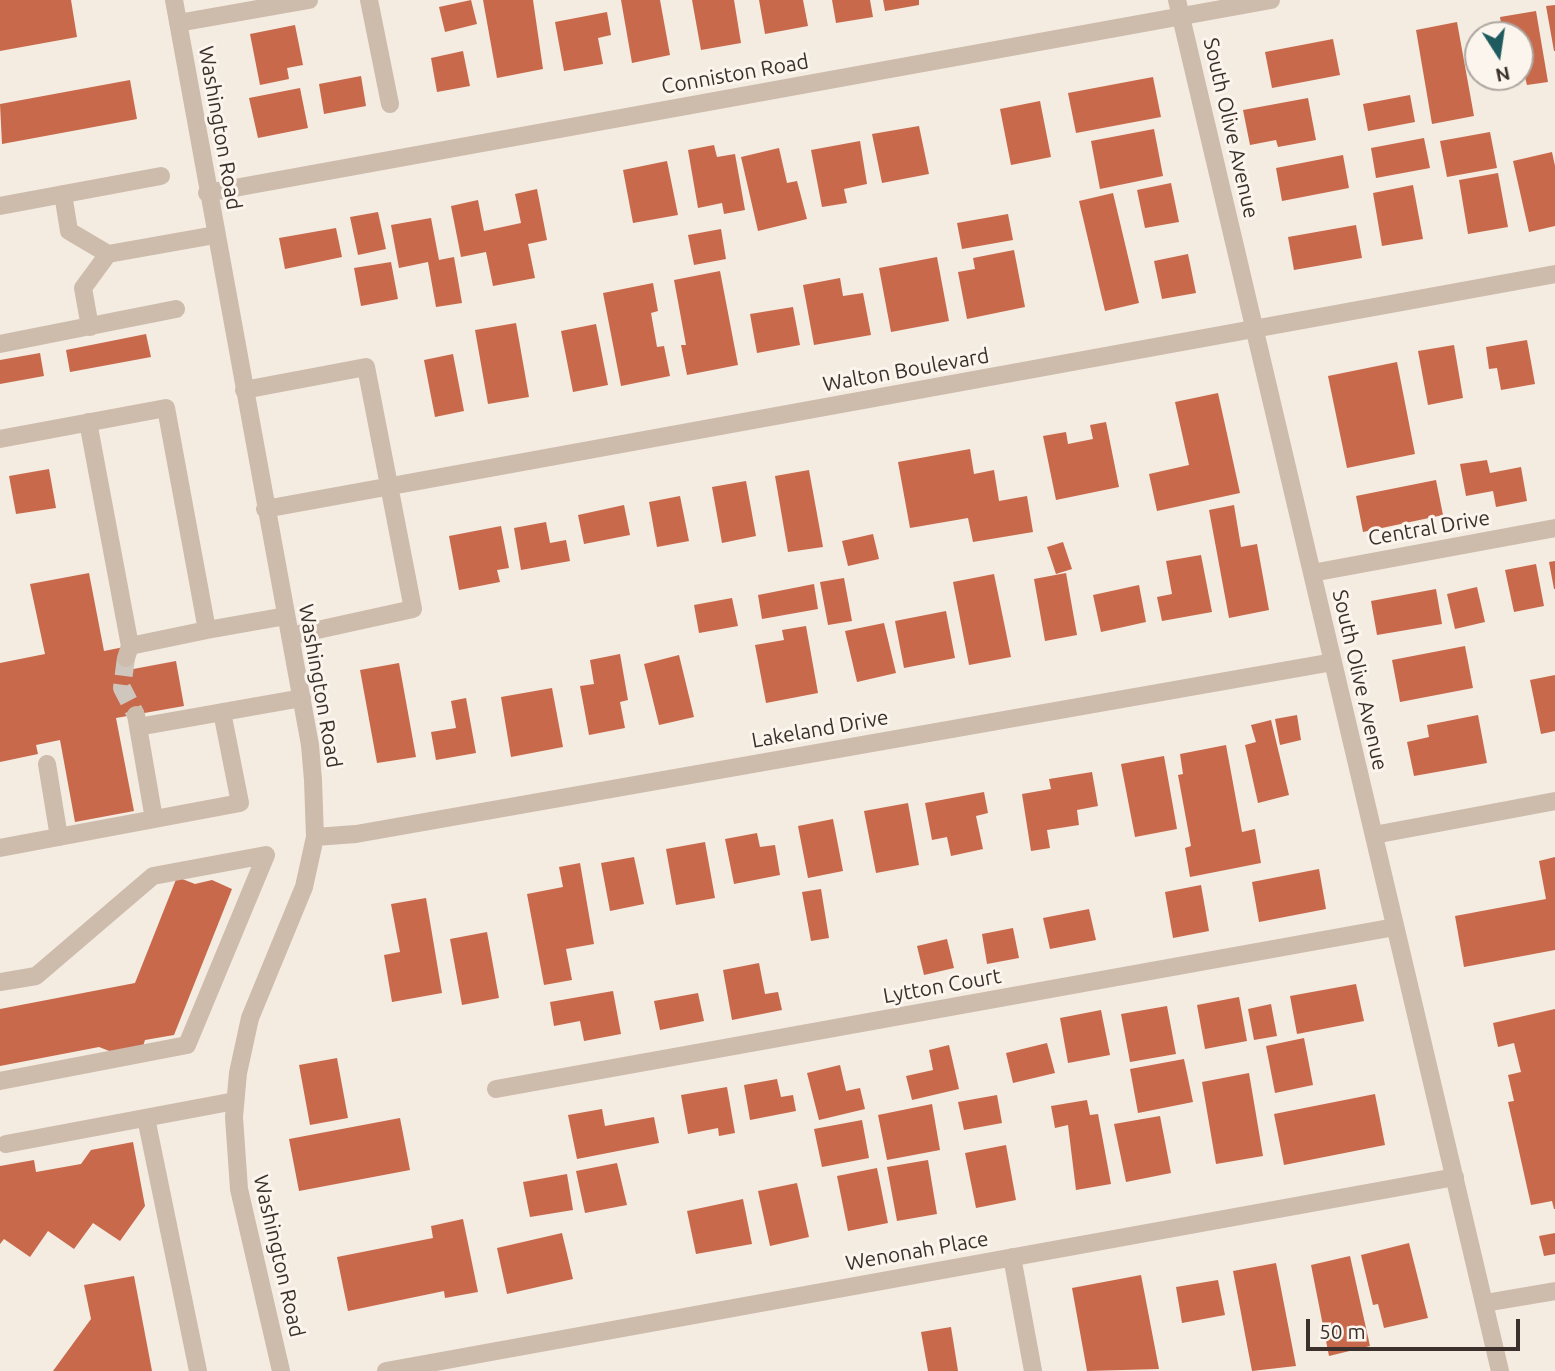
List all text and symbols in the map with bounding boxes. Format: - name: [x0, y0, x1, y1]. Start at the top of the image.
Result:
- north arrow: [1464, 21, 1534, 91]
- street label: South Olive Avenue: [1198, 35, 1264, 221]
- street label: Washington Road: [193, 44, 247, 212]
- street label: Conniston Road: [659, 49, 811, 99]
- text: N: [1494, 62, 1512, 87]
- street label: Walton Boulevard: [821, 343, 991, 397]
- street label: Central Drive: [1366, 505, 1492, 551]
- street label: South Olive Avenue: [1327, 587, 1393, 773]
- street label: Washington Road: [293, 602, 347, 770]
- street label: Lakeland Drive: [750, 705, 890, 753]
- street label: Lytton Court: [881, 963, 1003, 1009]
- street label: Washington Road: [248, 1172, 310, 1340]
- street label: Wenonah Place: [844, 1226, 990, 1276]
- scale bar: [1310, 1304, 1524, 1348]
- text: 50 m: [1319, 1319, 1366, 1343]

